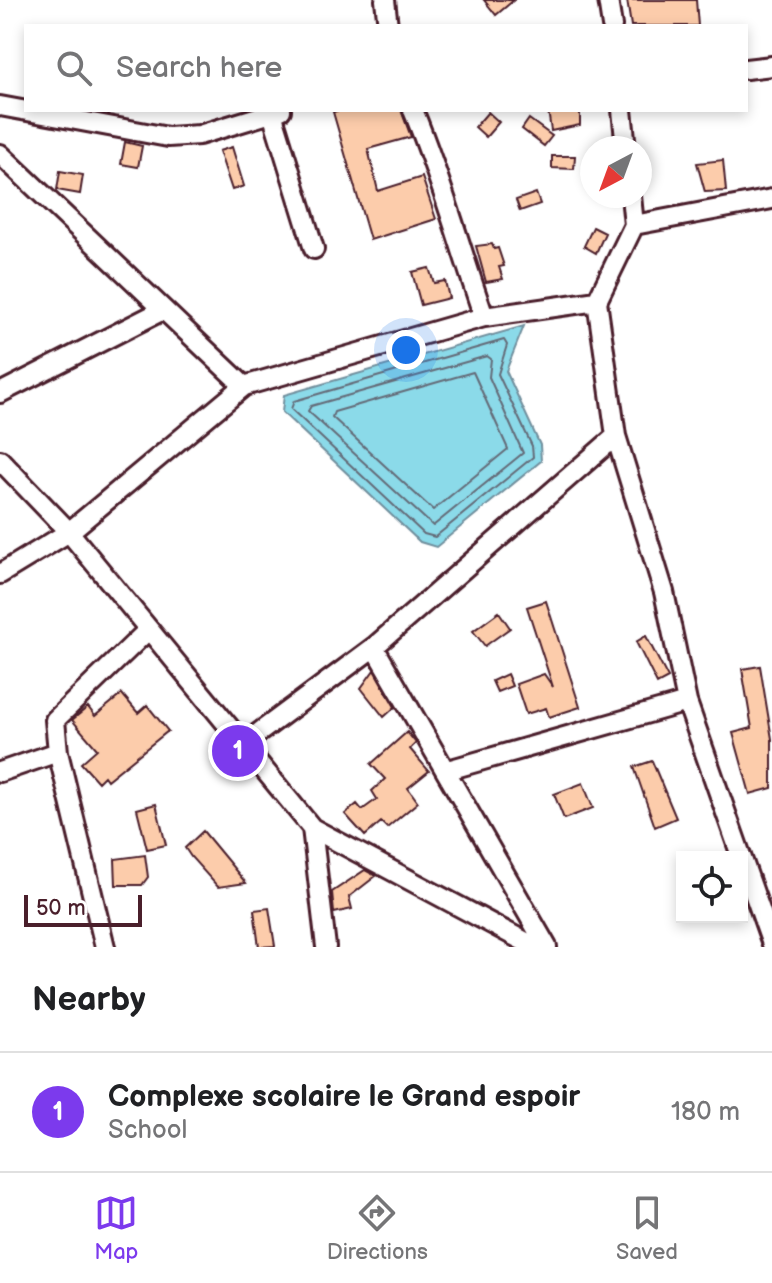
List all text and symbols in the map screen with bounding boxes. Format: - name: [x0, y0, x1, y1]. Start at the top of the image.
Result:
- search box: [24, 24, 748, 112]
- icon: search: [52, 46, 96, 90]
- text: Search here: [116, 50, 282, 86]
- north arrow: [580, 136, 652, 208]
- your location: [386, 330, 426, 370]
- pin: 1: [212, 721, 264, 781]
- map controls: [676, 851, 748, 923]
- button: locate: [676, 851, 748, 923]
- scale bar: [24, 891, 142, 927]
- text: 50 m: [36, 895, 86, 922]
- text: Nearby: [32, 979, 146, 1020]
- text: Complexe scolaire le Grand espoir: [108, 1079, 580, 1115]
- text: 1: [53, 1097, 63, 1128]
- text: 180 m: [671, 1097, 740, 1128]
- text: School: [108, 1115, 187, 1146]
- tab: Map: [94, 1191, 138, 1266]
- tab: Directions: [327, 1191, 428, 1266]
- tab: Saved: [616, 1191, 678, 1266]

